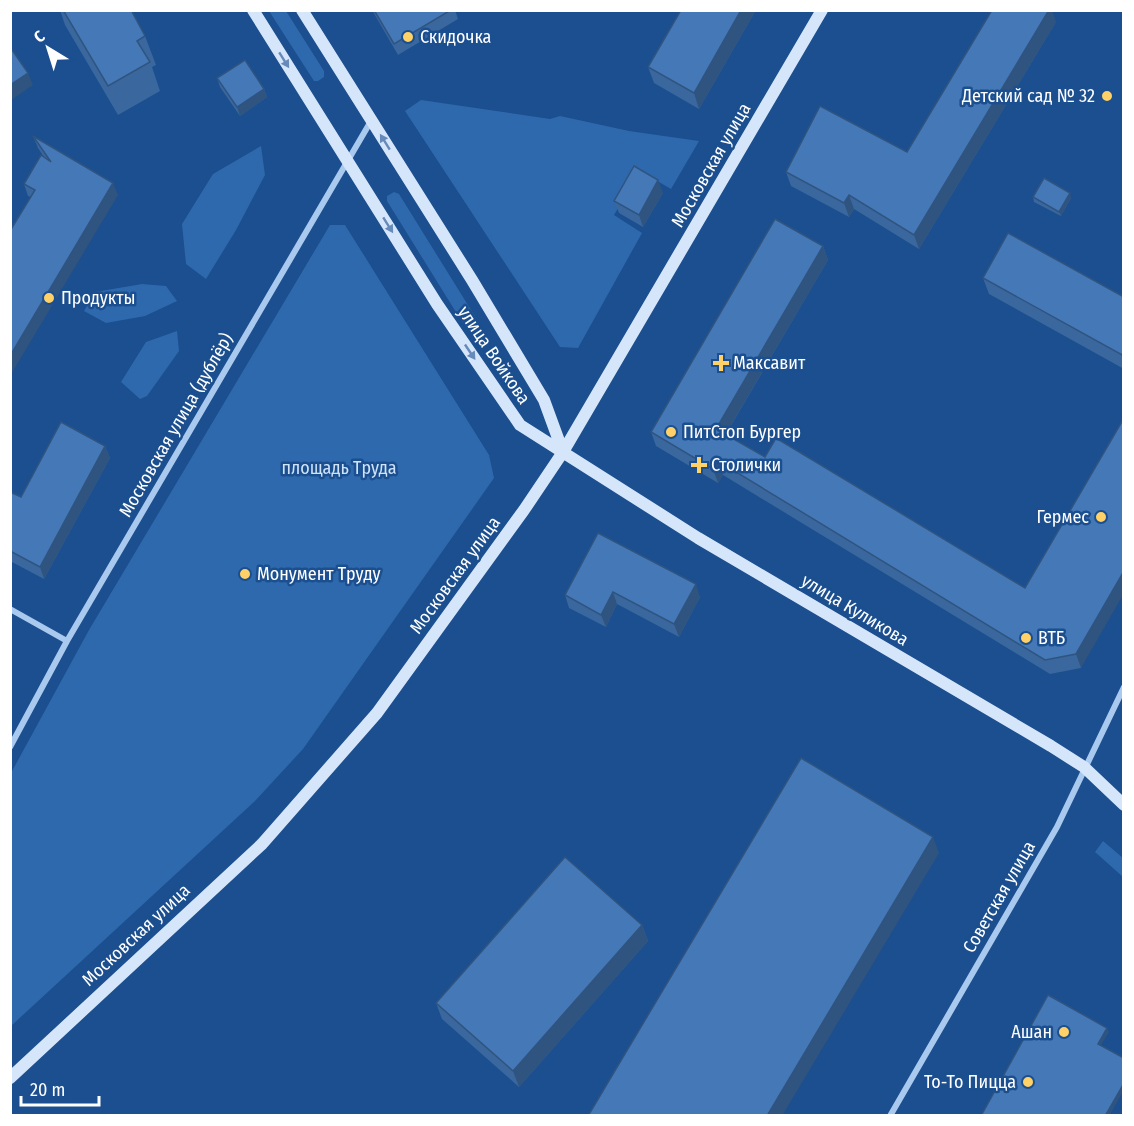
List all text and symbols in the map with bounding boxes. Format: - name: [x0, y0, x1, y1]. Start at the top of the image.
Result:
- north arrow: [18, 18, 78, 78]
- text: С: [30, 26, 49, 47]
- place label: Скидочка: [420, 26, 492, 48]
- marker: Скидочка: [401, 30, 415, 44]
- one-way arrow: [278, 52, 289, 68]
- place label: Детский сад № 32: [961, 85, 1095, 107]
- marker: Детский сад № 32: [1100, 89, 1114, 103]
- street label: Московская улица: [667, 99, 756, 231]
- one-way arrow: [380, 134, 391, 150]
- one-way arrow: [382, 217, 393, 233]
- place label: Продукты: [61, 287, 136, 309]
- marker: Продукты: [42, 291, 56, 305]
- street label: улица Войкова: [453, 302, 535, 408]
- street label: Московская улица (дублёр): [114, 329, 238, 521]
- one-way arrow: [464, 344, 475, 360]
- place label: Максавит: [733, 352, 806, 374]
- marker: Максавит: [714, 356, 728, 370]
- place label: ПитСтоп Бургер: [683, 421, 801, 443]
- marker: ПитСтоп Бургер: [664, 425, 678, 439]
- place label: Столички: [711, 454, 781, 476]
- park label: площадь Труда: [281, 457, 397, 479]
- marker: Столички: [692, 458, 706, 472]
- place label: Гермес: [1037, 506, 1089, 528]
- marker: Гермес: [1094, 510, 1108, 524]
- street label: Московская улица: [405, 512, 505, 638]
- place label: Монумент Труду: [257, 563, 381, 585]
- marker: Монумент Труду: [238, 567, 252, 581]
- street label: улица Куликова: [797, 569, 913, 651]
- place label: ВТБ: [1038, 627, 1065, 649]
- marker: ВТБ: [1019, 631, 1033, 645]
- street label: Советская улица: [958, 837, 1040, 957]
- street label: Московская улица: [77, 879, 195, 991]
- place label: Ашан: [1011, 1021, 1052, 1043]
- marker: Ашан: [1057, 1025, 1071, 1039]
- scale bar: [21, 1069, 99, 1107]
- place label: То-То Пицца: [924, 1071, 1016, 1093]
- marker: То-То Пицца: [1021, 1075, 1035, 1089]
- text: 20 m: [30, 1079, 65, 1101]

